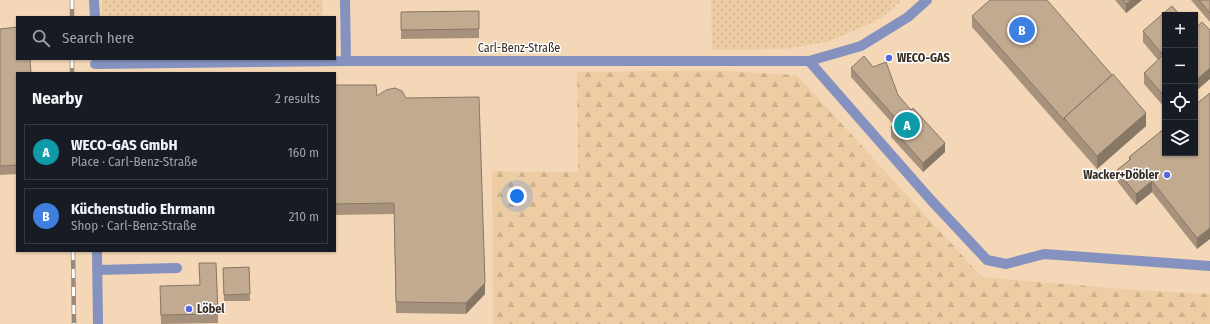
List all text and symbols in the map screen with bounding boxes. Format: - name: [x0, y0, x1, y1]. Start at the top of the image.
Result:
- map controls: [1162, 12, 1198, 156]
- button: +: [1162, 12, 1198, 48]
- pin: B: [1009, 15, 1035, 45]
- search box: [16, 16, 336, 60]
- icon: search: [30, 27, 52, 49]
- text: Search here: [62, 29, 134, 47]
- street label: Carl-Benz-Straße: [478, 41, 560, 55]
- button: −: [1162, 48, 1198, 84]
- place label: WECO-GAS: [897, 51, 950, 65]
- marker: WECO-GAS: [884, 53, 894, 63]
- button: locate: [1162, 84, 1198, 120]
- text: Nearby: [32, 88, 83, 109]
- text: 2 results: [275, 91, 320, 106]
- pin: A: [894, 110, 920, 140]
- button: layers: [1162, 120, 1198, 156]
- text: WECO-GAS GmbH: [71, 136, 178, 154]
- text: A: [42, 145, 50, 160]
- text: 160 m: [288, 145, 319, 160]
- text: Place · Carl-Benz-Straße: [71, 154, 197, 169]
- place label: Wacker+Döbler: [1083, 168, 1160, 182]
- marker: Wacker+Döbler: [1162, 170, 1172, 180]
- your location: [507, 186, 527, 206]
- text: Küchenstudio Ehrmann: [71, 200, 215, 218]
- text: B: [42, 209, 50, 224]
- text: 210 m: [289, 209, 319, 224]
- text: Shop · Carl-Benz-Straße: [71, 218, 196, 233]
- place label: Löbel: [197, 302, 225, 316]
- marker: Löbel: [184, 304, 194, 314]

